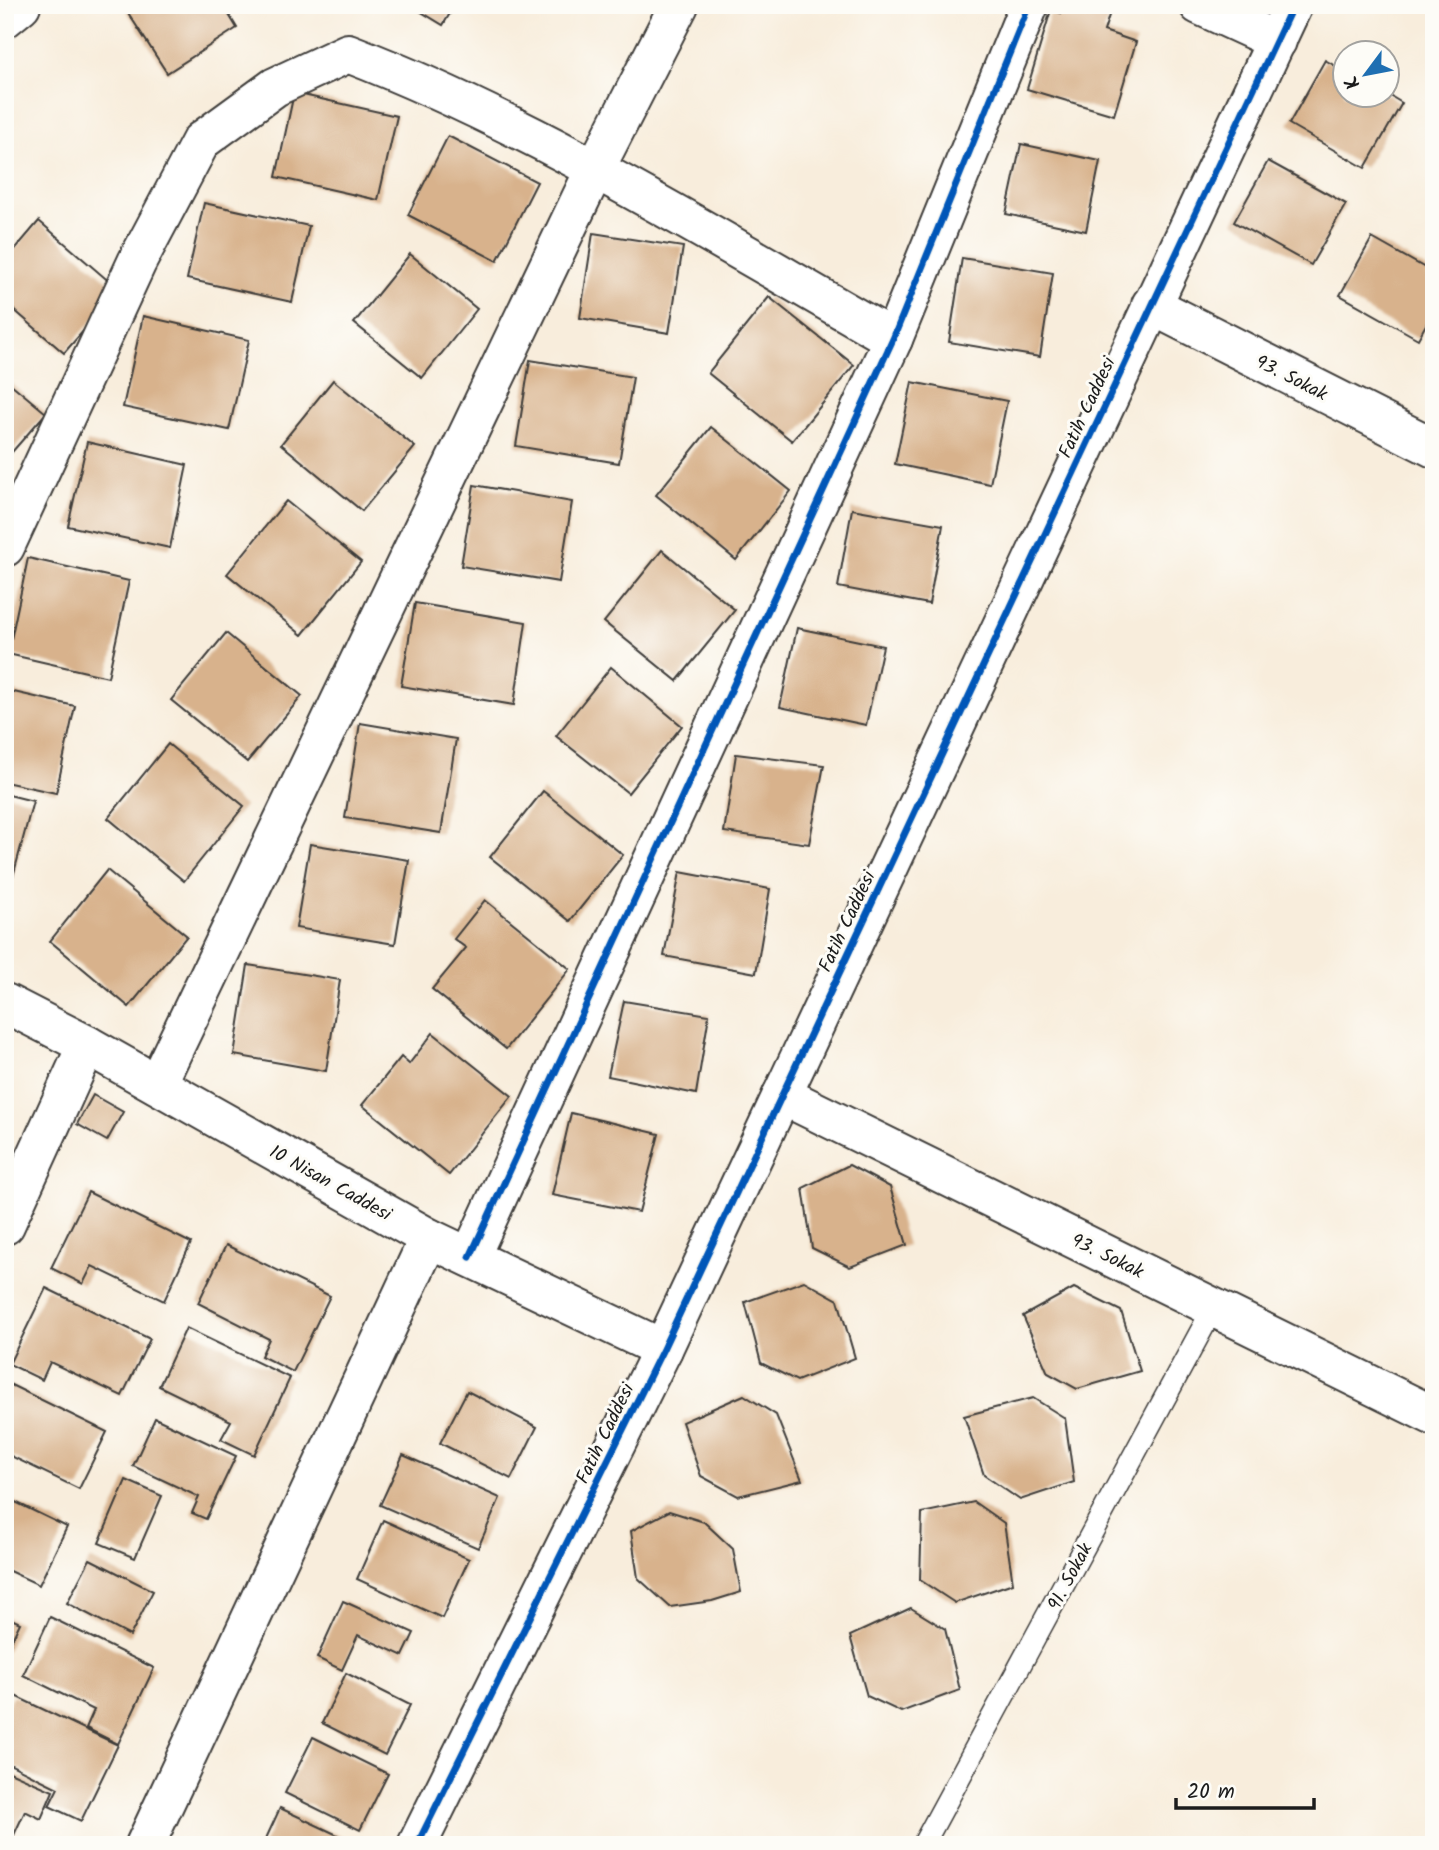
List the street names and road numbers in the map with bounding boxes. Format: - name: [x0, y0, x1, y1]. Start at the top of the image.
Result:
- street label: 93. Sokak: [1250, 348, 1333, 410]
- street label: Fatih Caddesi: [1051, 351, 1125, 464]
- street label: Fatih Caddesi: [811, 865, 885, 978]
- street label: 10 Nisan Caddesi: [263, 1138, 398, 1230]
- street label: 93. Sokak: [1066, 1226, 1149, 1287]
- street label: Fatih Caddesi: [568, 1377, 644, 1489]
- street label: 91. Sokak: [1040, 1538, 1101, 1616]

